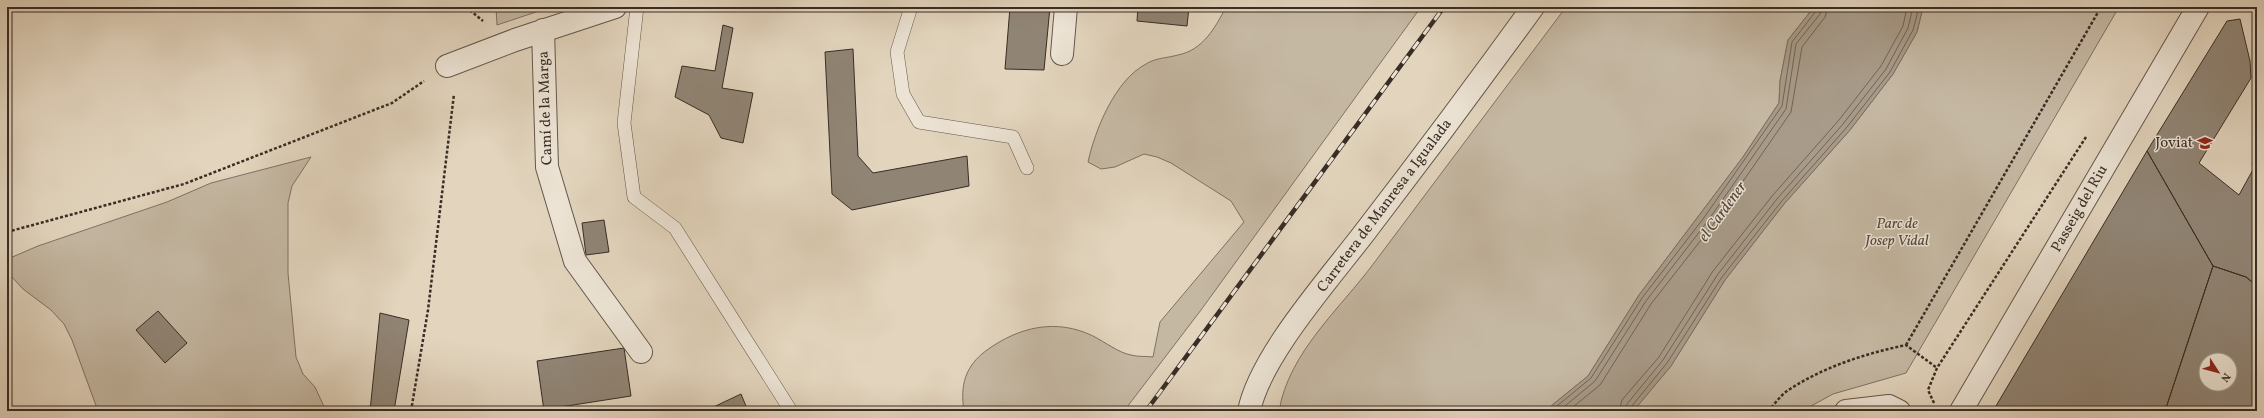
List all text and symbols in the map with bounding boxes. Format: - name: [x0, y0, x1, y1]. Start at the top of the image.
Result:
- street label: Camí de la Marga: [534, 50, 558, 166]
- street label: Carretera de Manresa a Igualada: [1313, 115, 1457, 297]
- place label: Joviat: [2155, 133, 2193, 154]
- school or university icon: Joviat: [2196, 134, 2214, 152]
- street label: Passeig del Riu: [2047, 161, 2113, 257]
- water label: el Cardener: [1694, 177, 1753, 247]
- park label: Parc de Josep Vidal: [1863, 214, 1929, 252]
- north arrow: [2198, 352, 2238, 392]
- text: N: [2216, 369, 2233, 385]

